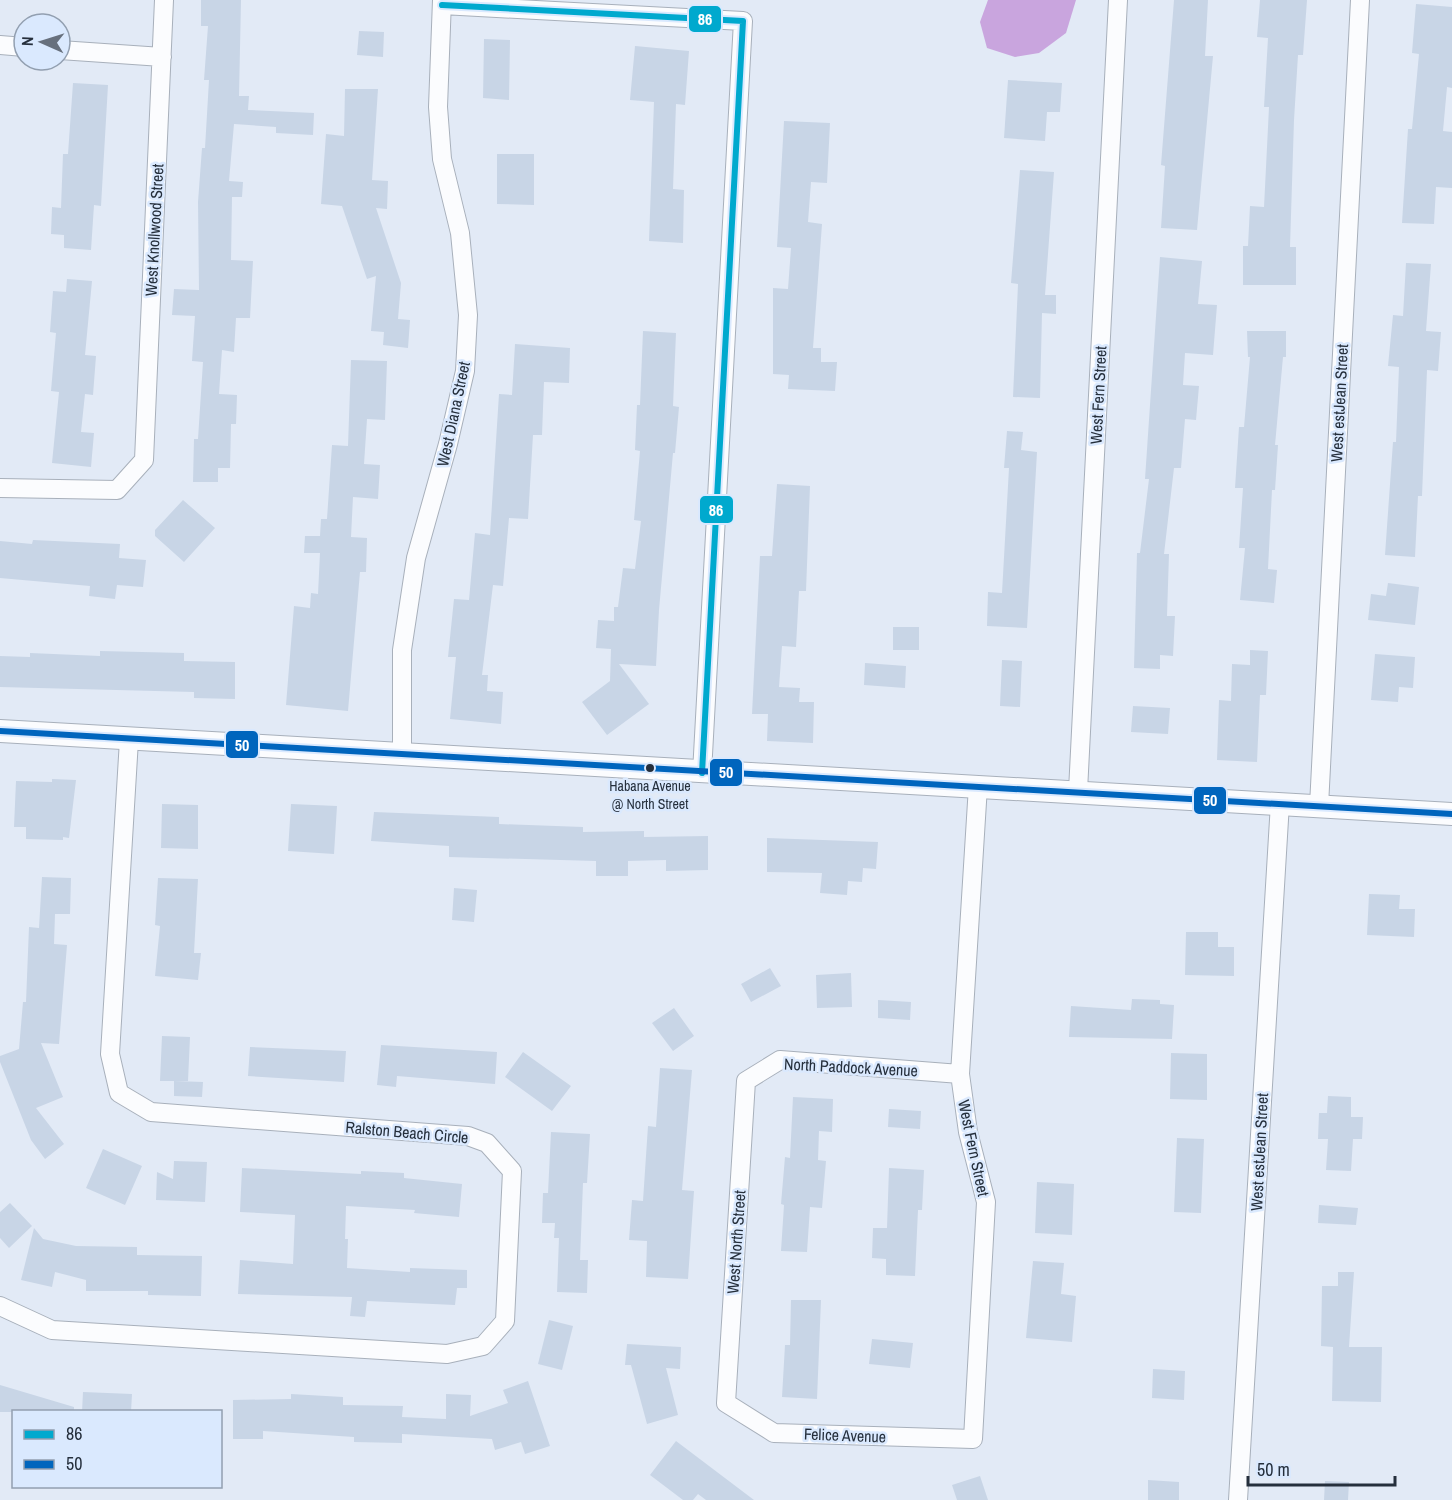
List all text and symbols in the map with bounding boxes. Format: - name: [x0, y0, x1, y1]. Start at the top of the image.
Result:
- line badge: 86: [688, 5, 722, 33]
- text: 86: [698, 8, 712, 30]
- north arrow: [12, 12, 72, 72]
- text: N: [16, 36, 38, 47]
- street label: West Knollwood Street: [140, 163, 168, 297]
- street label: West estJean Street: [1325, 343, 1353, 462]
- street label: West Fern Street: [1084, 345, 1112, 445]
- street label: West Diana Street: [431, 359, 475, 469]
- line badge: 86: [699, 495, 734, 524]
- text: 86: [709, 499, 723, 521]
- line badge: 50: [225, 730, 259, 759]
- text: 50: [235, 734, 249, 756]
- line badge: 50: [709, 758, 743, 787]
- text: 50: [719, 761, 733, 783]
- marker: Habana Avenue @ North Street: [644, 762, 656, 774]
- place label: Habana Avenue @ North Street: [609, 777, 691, 813]
- line badge: 50: [1193, 786, 1227, 815]
- text: 50: [1203, 789, 1217, 811]
- street label: North Paddock Avenue: [784, 1053, 918, 1081]
- street label: West estJean Street: [1245, 1092, 1273, 1211]
- street label: West Fern Street: [953, 1098, 995, 1199]
- street label: Ralston Beach Circle: [345, 1116, 469, 1148]
- street label: West North Street: [721, 1189, 751, 1295]
- legend: [12, 1410, 222, 1488]
- text: 86: [66, 1421, 82, 1446]
- street label: Felice Avenue: [803, 1423, 887, 1447]
- scale bar: [1248, 1449, 1395, 1487]
- text: 50: [66, 1451, 82, 1476]
- text: 50 m: [1257, 1457, 1290, 1482]

